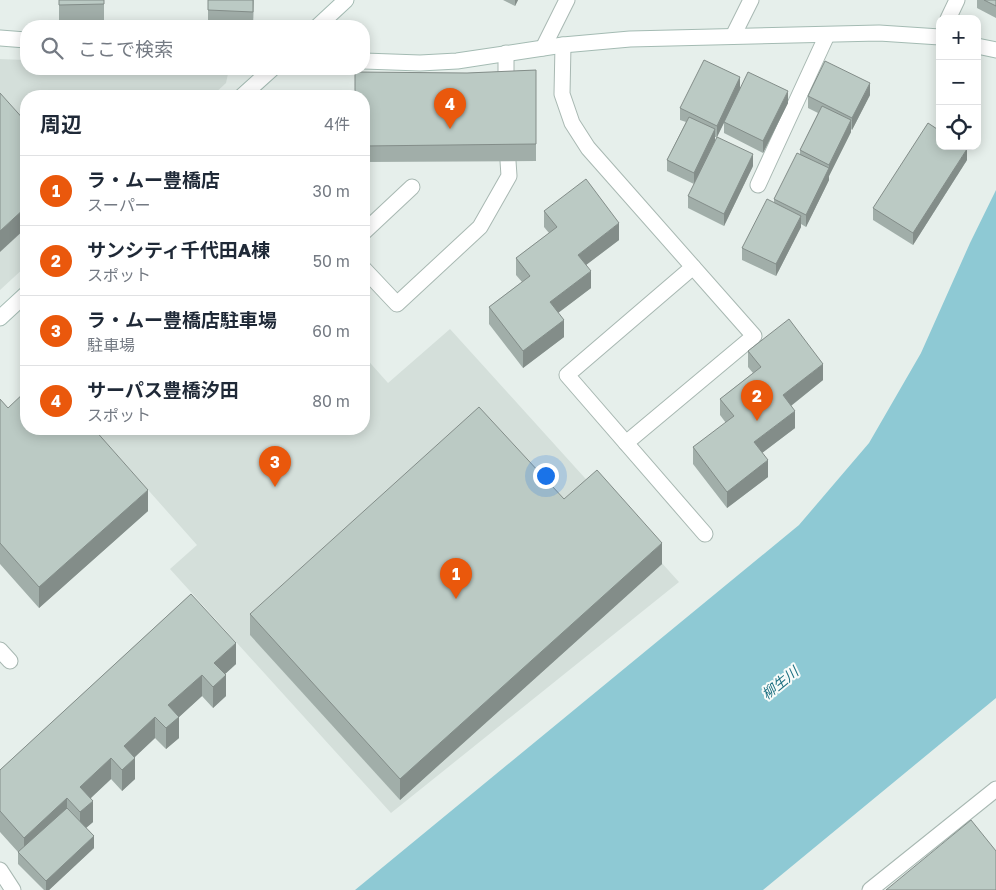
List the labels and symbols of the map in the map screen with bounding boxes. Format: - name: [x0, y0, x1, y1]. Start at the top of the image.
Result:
- pin: 4: [434, 88, 466, 129]
- pin: 2: [741, 380, 773, 421]
- pin: 3: [259, 446, 291, 487]
- your location: [533, 463, 559, 489]
- pin: 1: [440, 558, 472, 599]
- water label: 柳生川: [758, 662, 803, 702]

